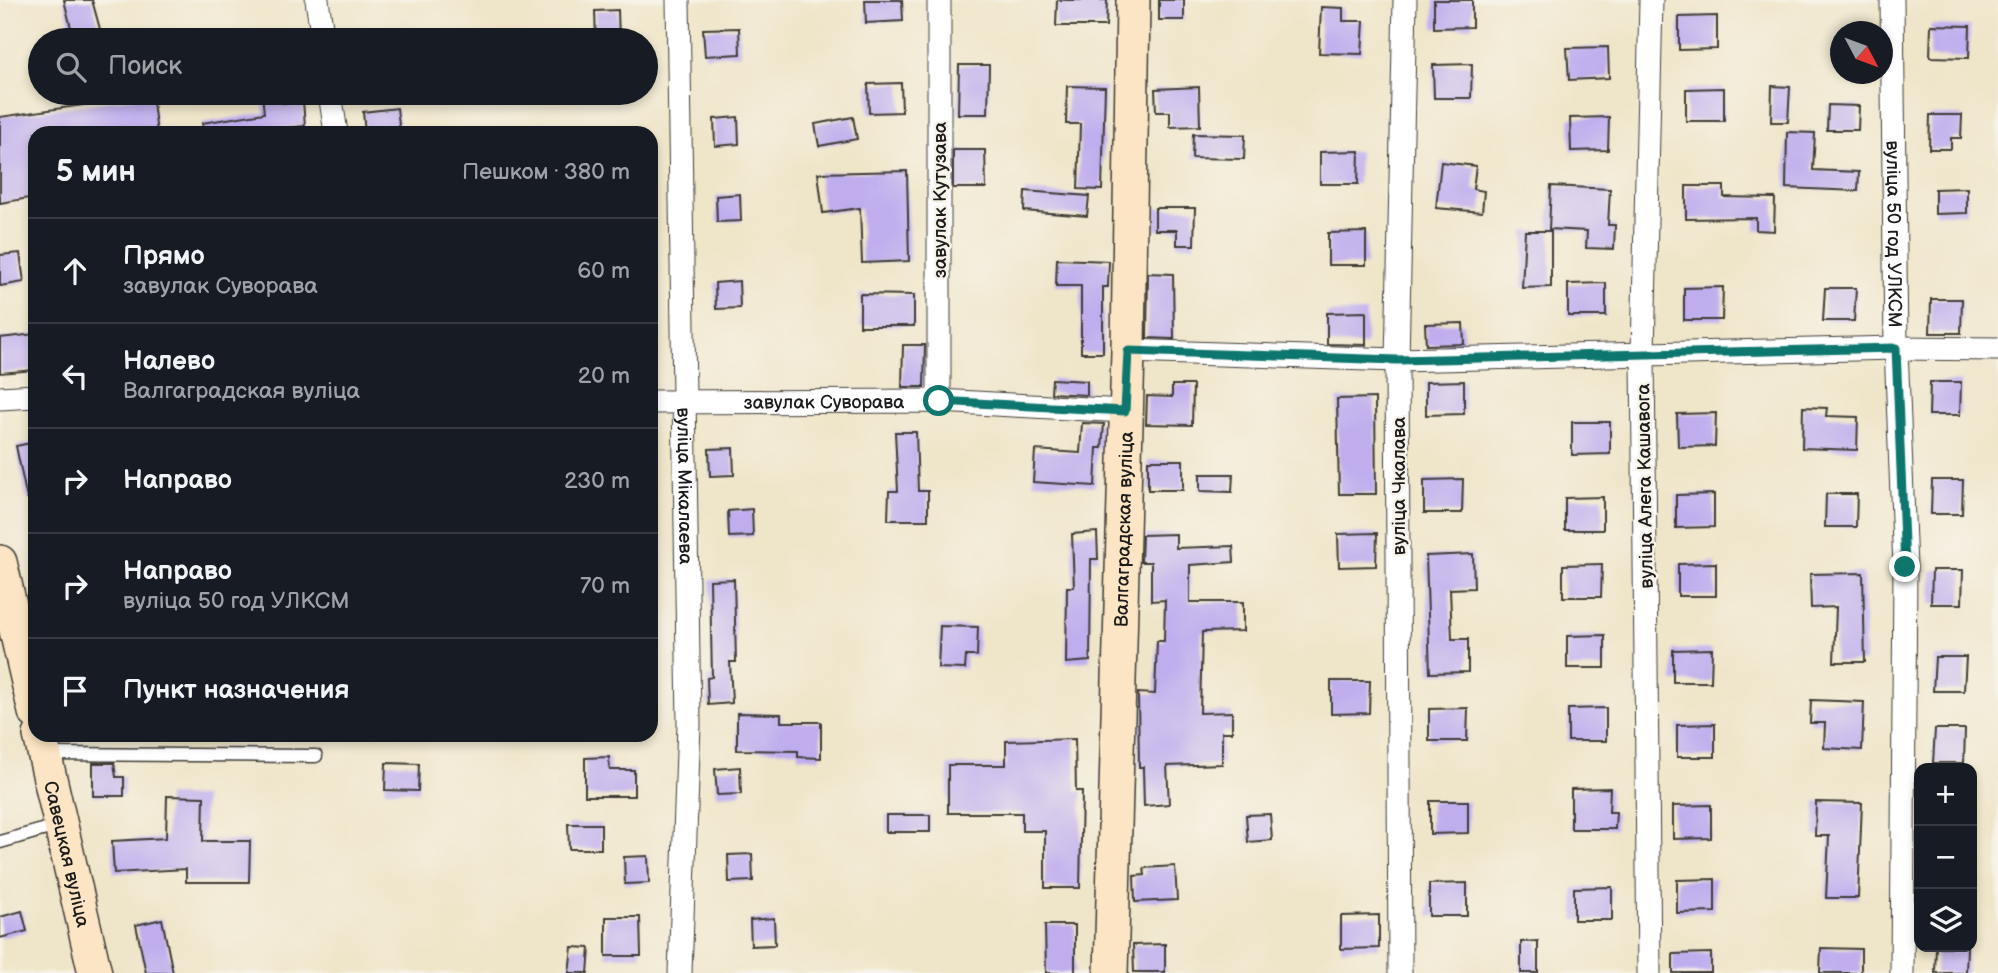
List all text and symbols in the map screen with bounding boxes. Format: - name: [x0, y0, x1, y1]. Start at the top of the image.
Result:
- north arrow: [1830, 21, 1893, 84]
- search box: [28, 28, 658, 105]
- icon: search: [52, 48, 90, 86]
- text: Поиск: [108, 51, 182, 82]
- street label: завулак Кутузава: [929, 122, 952, 278]
- street label: вуліца 50 год УЛКСМ: [1881, 140, 1906, 328]
- text: 5 мин: [56, 154, 136, 190]
- text: Пешком · 380 m: [462, 158, 630, 186]
- text: Прямо: [123, 241, 205, 272]
- icon: ahead: [56, 252, 94, 290]
- text: 60 m: [577, 257, 630, 285]
- text: завулак Суворава: [123, 272, 318, 300]
- text: Налево: [123, 346, 215, 377]
- icon: left: [56, 357, 94, 395]
- text: 20 m: [578, 362, 630, 390]
- text: Валгаградская вуліца: [123, 377, 360, 405]
- street label: вуліца Алега Кашавога: [1632, 383, 1659, 589]
- route start: [923, 385, 954, 416]
- street label: завулак Суворава: [743, 391, 905, 415]
- street label: вуліца Мікалаева: [671, 407, 697, 565]
- street label: вуліца Чкалава: [1388, 417, 1411, 555]
- street label: Валгаградская вуліца: [1110, 431, 1139, 627]
- icon: right: [56, 462, 94, 500]
- text: Направо: [123, 465, 232, 496]
- text: 230 m: [564, 467, 630, 495]
- route end: [1889, 551, 1920, 582]
- text: Направо: [123, 556, 232, 587]
- icon: right: [56, 567, 94, 605]
- text: 70 m: [580, 572, 630, 600]
- text: вуліца 50 год УЛКСМ: [123, 587, 349, 615]
- icon: arrive: [56, 672, 94, 710]
- text: Пункт назначения: [123, 675, 349, 706]
- map controls: [1914, 763, 1977, 952]
- button: +: [1914, 763, 1977, 826]
- street label: Савецкая вуліца: [38, 779, 94, 929]
- button: −: [1914, 826, 1977, 889]
- button: layers: [1914, 889, 1977, 952]

